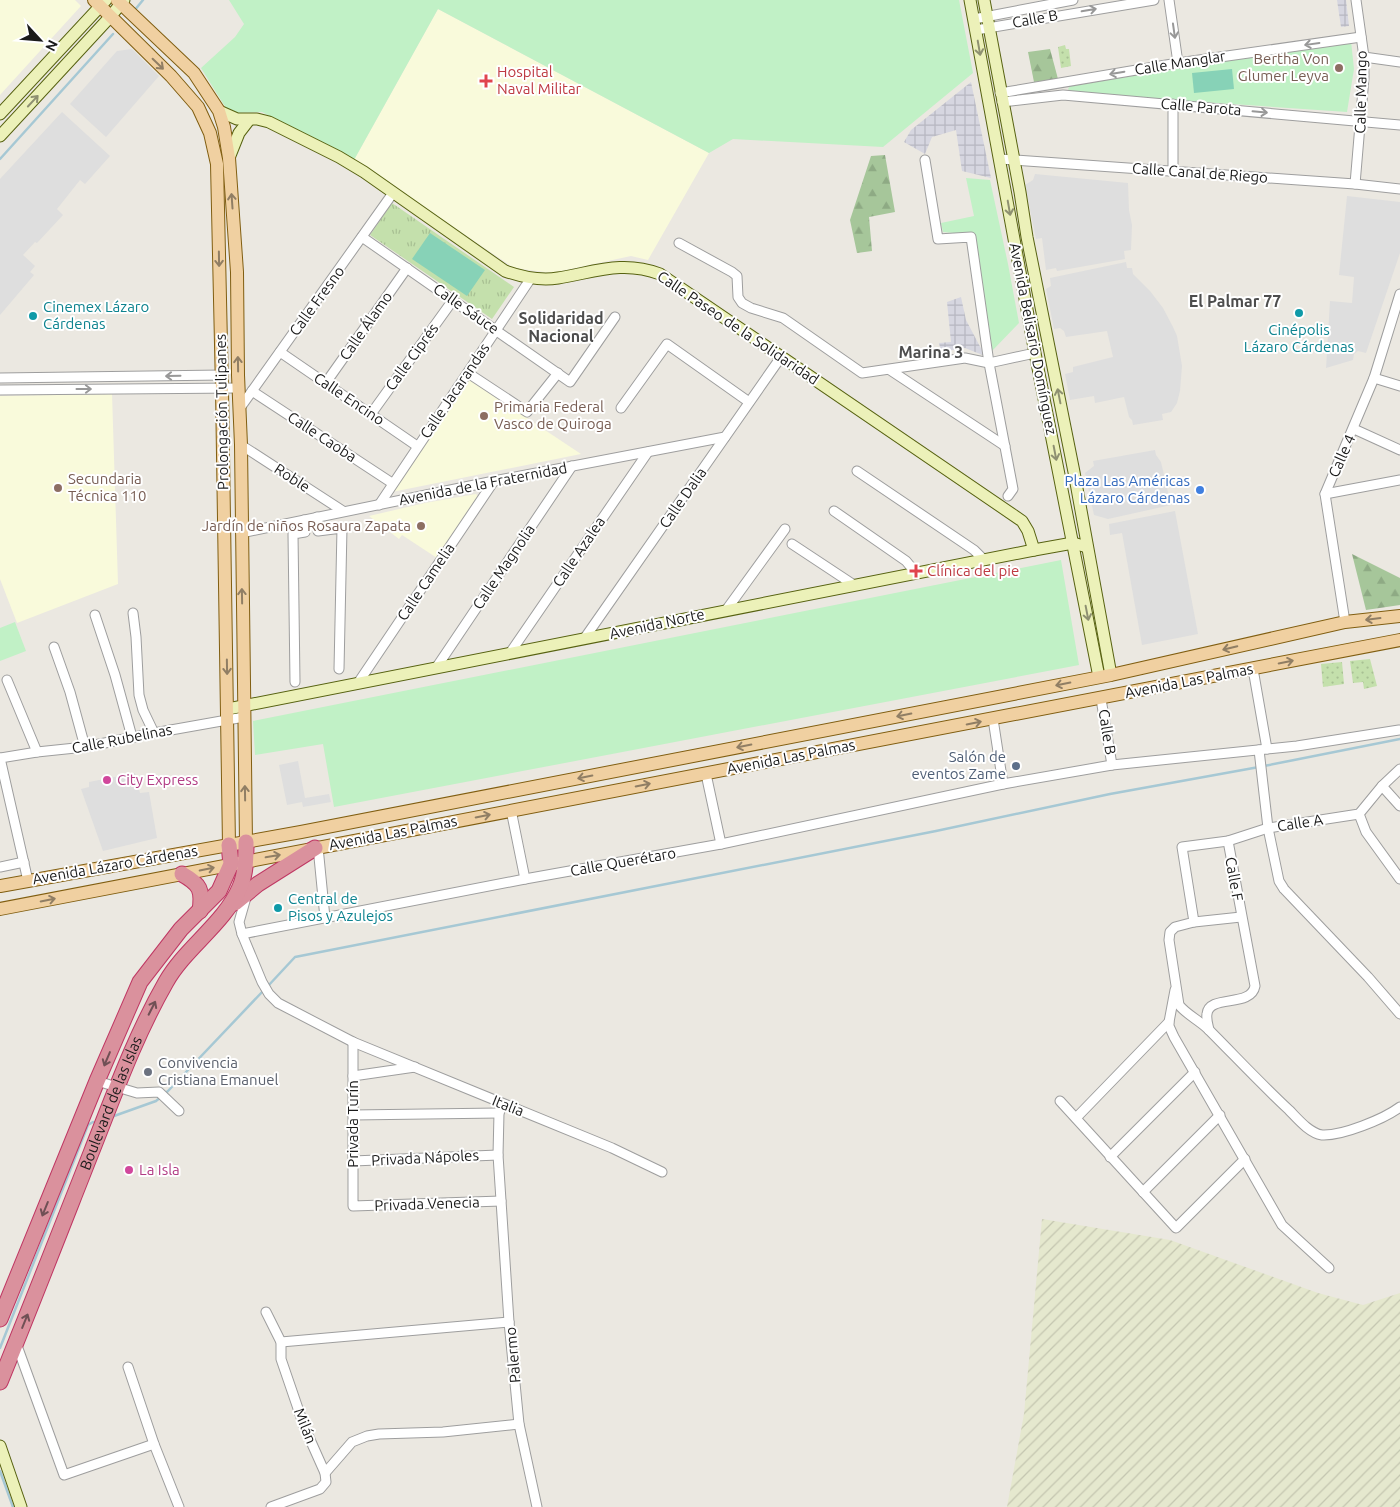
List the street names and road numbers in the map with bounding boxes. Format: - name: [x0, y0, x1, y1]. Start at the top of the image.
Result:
- street label: Calle B: [1011, 6, 1059, 31]
- street label: Calle Manglar: [1133, 47, 1227, 78]
- street label: Calle Mango: [1351, 50, 1370, 134]
- street label: Calle Parota: [1160, 95, 1242, 119]
- street label: Calle Canal de Riego: [1131, 159, 1269, 186]
- street label: Avenida Belisario Domínguez: [1007, 241, 1060, 436]
- street label: Calle Fresno: [286, 263, 348, 339]
- street label: Calle Paseo de la Solidaridad: [654, 267, 822, 388]
- street label: Calle Sáuce: [430, 280, 502, 337]
- street label: Calle Álamo: [336, 288, 395, 363]
- street label: Calle Ciprés: [382, 320, 442, 393]
- street label: Prolongación Tulipanes: [212, 334, 231, 490]
- street label: Calle Jacarandas: [416, 340, 493, 442]
- street label: Calle Encino: [311, 369, 388, 428]
- street label: Calle Caoba: [285, 408, 360, 465]
- street label: Calle 4: [1325, 432, 1358, 480]
- street label: Avenida de la Fraternidad: [397, 459, 569, 508]
- street label: Roble: [271, 460, 313, 495]
- street label: Calle Dalia: [656, 464, 710, 531]
- street label: Calle Azalea: [549, 513, 608, 590]
- street label: Calle Magnolia: [469, 521, 538, 612]
- street label: Calle Camelia: [393, 540, 458, 624]
- street label: Avenida Norte: [608, 605, 706, 642]
- street label: Avenida Las Palmas: [1123, 660, 1254, 701]
- street label: Calle B: [1095, 708, 1119, 756]
- street label: Calle Rubelinas: [70, 720, 174, 757]
- street label: Avenida Las Palmas: [725, 736, 856, 777]
- street label: Calle A: [1276, 810, 1324, 835]
- street label: Avenida Las Palmas: [327, 812, 458, 853]
- street label: Avenida Lázaro Cárdenas: [31, 842, 199, 887]
- street label: Calle Querétaro: [569, 844, 677, 879]
- street label: Calle F: [1222, 856, 1247, 902]
- street label: Boulevard de las Islas: [76, 1034, 145, 1172]
- street label: Privada Turín: [344, 1080, 361, 1168]
- street label: Italia: [490, 1092, 527, 1120]
- street label: Privada Nápoles: [371, 1146, 479, 1169]
- street label: Privada Venecia: [374, 1193, 480, 1214]
- street label: Palermo: [502, 1326, 523, 1384]
- street label: Milán: [291, 1406, 320, 1446]

